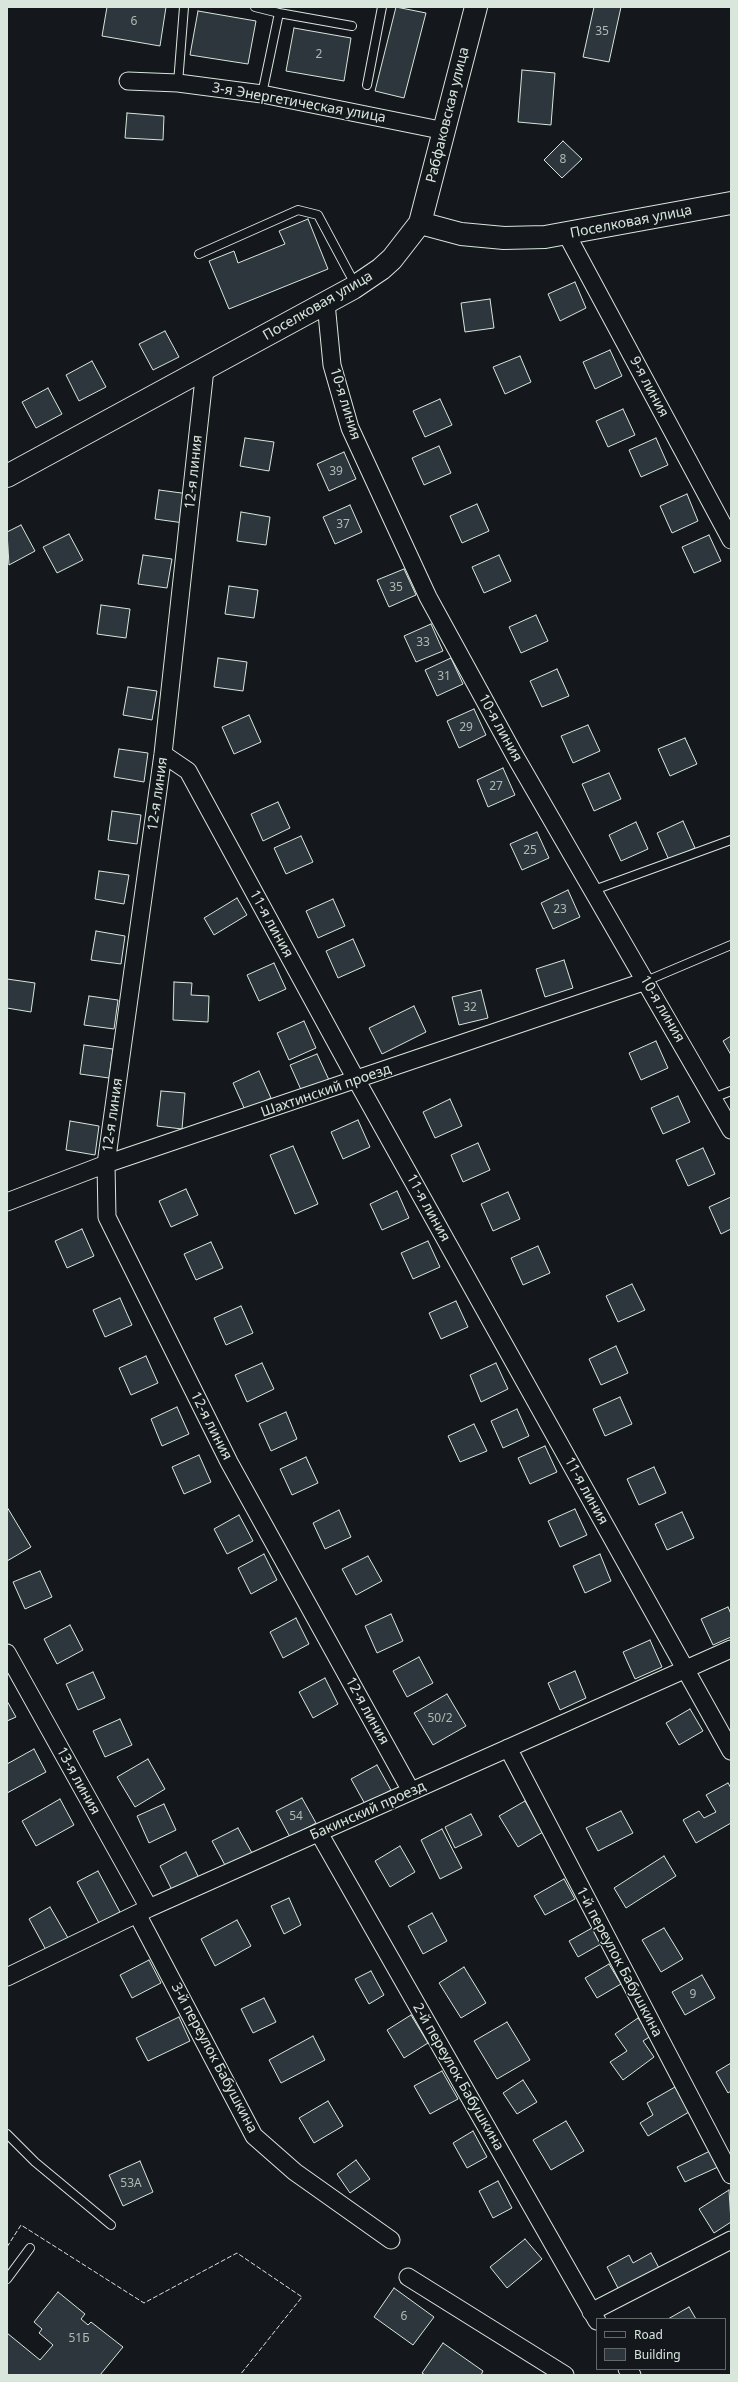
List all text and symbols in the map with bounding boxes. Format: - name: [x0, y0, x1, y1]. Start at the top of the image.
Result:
- house number: 6: [131, 15, 137, 29]
- house number: 35: [595, 25, 609, 39]
- street label: Рабфаковская улица: [423, 46, 473, 184]
- house number: 2: [316, 48, 322, 62]
- street label: 3-я Энергетическая улица: [211, 79, 387, 127]
- house number: 8: [560, 153, 566, 167]
- street label: Поселковая улица: [569, 202, 693, 242]
- street label: Поселковая улица: [260, 268, 376, 344]
- street label: 9-я линия: [626, 354, 672, 420]
- street label: 10-я линия: [326, 366, 364, 442]
- street label: 12-я линия: [182, 434, 206, 510]
- house number: 39: [329, 465, 343, 479]
- house number: 37: [336, 518, 350, 532]
- house number: 35: [389, 581, 403, 595]
- house number: 33: [416, 636, 430, 650]
- house number: 31: [437, 670, 451, 684]
- street label: 10-я линия: [475, 691, 525, 765]
- house number: 29: [459, 721, 473, 735]
- street label: 12-я линия: [144, 756, 172, 832]
- house number: 27: [489, 780, 503, 794]
- house number: 25: [523, 844, 537, 858]
- street label: 11-я линия: [246, 887, 296, 961]
- house number: 23: [553, 903, 567, 917]
- street label: 10-я линия: [636, 973, 688, 1045]
- house number: 32: [463, 1001, 477, 1015]
- street label: Шахтинский проезд: [259, 1061, 393, 1121]
- street label: 12-я линия: [99, 1077, 127, 1153]
- street label: 11-я линия: [403, 1171, 453, 1245]
- street label: 12-я линия: [187, 1389, 235, 1463]
- street label: 11-я линия: [561, 1454, 611, 1528]
- street label: 12-я линия: [342, 1674, 392, 1748]
- house number: 50/2: [427, 1712, 453, 1726]
- street label: 13-я линия: [53, 1744, 103, 1818]
- street label: Бакинский проезд: [308, 1778, 428, 1844]
- house number: 54: [289, 1810, 303, 1824]
- street label: 1-й переулок Бабушкина: [572, 1884, 666, 2040]
- street label: 3-й переулок Бабушкина: [167, 1980, 261, 2136]
- house number: 9: [690, 1988, 696, 2002]
- street label: 2-й переулок Бабушкина: [409, 2000, 507, 2154]
- house number: 53А: [120, 2177, 142, 2191]
- house number: 6: [401, 2310, 407, 2324]
- legend: [596, 2318, 726, 2370]
- text: Road: [634, 2326, 663, 2343]
- house number: 51Б: [68, 2332, 90, 2346]
- text: Building: [634, 2346, 681, 2363]

